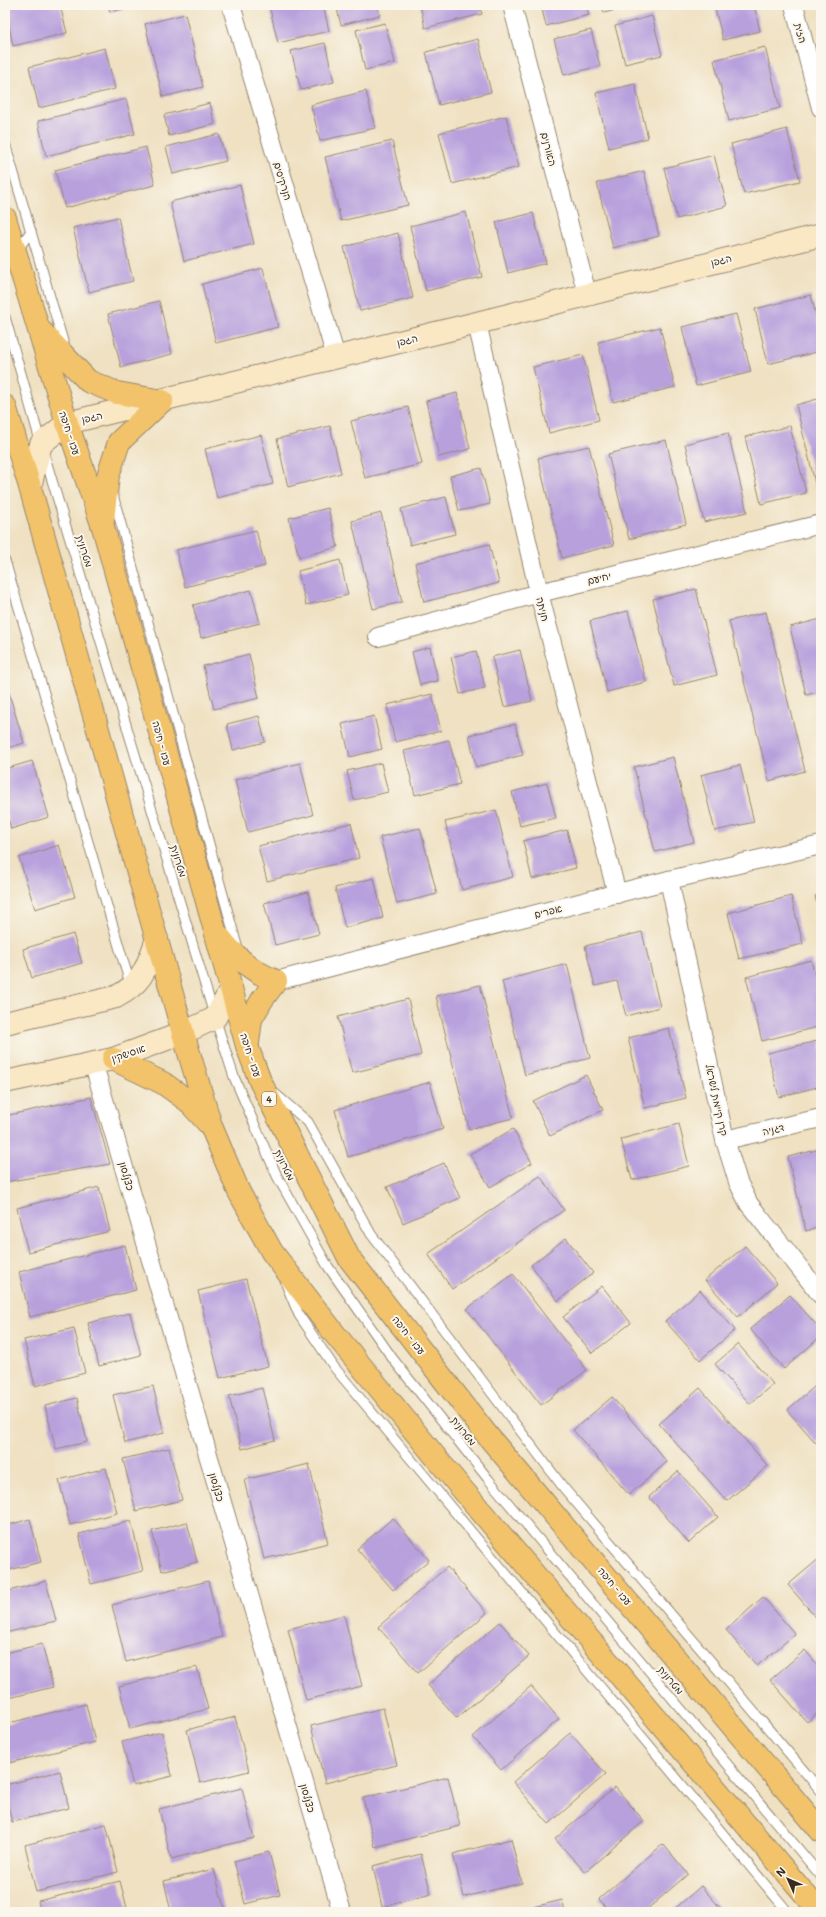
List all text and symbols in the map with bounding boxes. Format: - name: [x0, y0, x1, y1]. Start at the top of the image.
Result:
- street label: הזית: [791, 20, 810, 45]
- street label: האורנים: [538, 130, 560, 168]
- street label: הנרקיסים: [271, 160, 295, 202]
- street label: הגפן: [709, 251, 733, 269]
- street label: הגפן: [395, 331, 419, 349]
- street label: הגפן: [80, 408, 104, 426]
- street label: עכו - חיפה: [56, 409, 84, 457]
- street label: מטרונית: [73, 533, 97, 569]
- street label: יחיעם: [586, 568, 612, 588]
- street label: חניתה: [533, 595, 553, 623]
- street label: עכו - חיפה: [149, 719, 175, 767]
- street label: מטרונית: [167, 843, 191, 879]
- street label: אפרים: [533, 901, 563, 921]
- street label: עכו - חיפה: [237, 1031, 265, 1079]
- street label: אוסישקין: [109, 1041, 147, 1065]
- street label: קרן קיימת לישראל: [703, 1063, 731, 1137]
- road number: 4: [262, 1092, 276, 1106]
- street label: דגניה: [761, 1120, 786, 1138]
- street label: מטרונית: [271, 1147, 299, 1183]
- street label: כצנלסון: [116, 1160, 138, 1193]
- street label: עכו - חיפה: [389, 1313, 429, 1358]
- street label: מטרונית: [448, 1414, 480, 1448]
- street label: כצנלסון: [206, 1471, 228, 1504]
- street label: עכו - חיפה: [595, 1564, 635, 1608]
- street label: מטרונית: [655, 1663, 687, 1697]
- street label: כצנלסון: [297, 1782, 319, 1815]
- north arrow: [768, 1859, 808, 1899]
- text: N: [772, 1863, 789, 1880]

